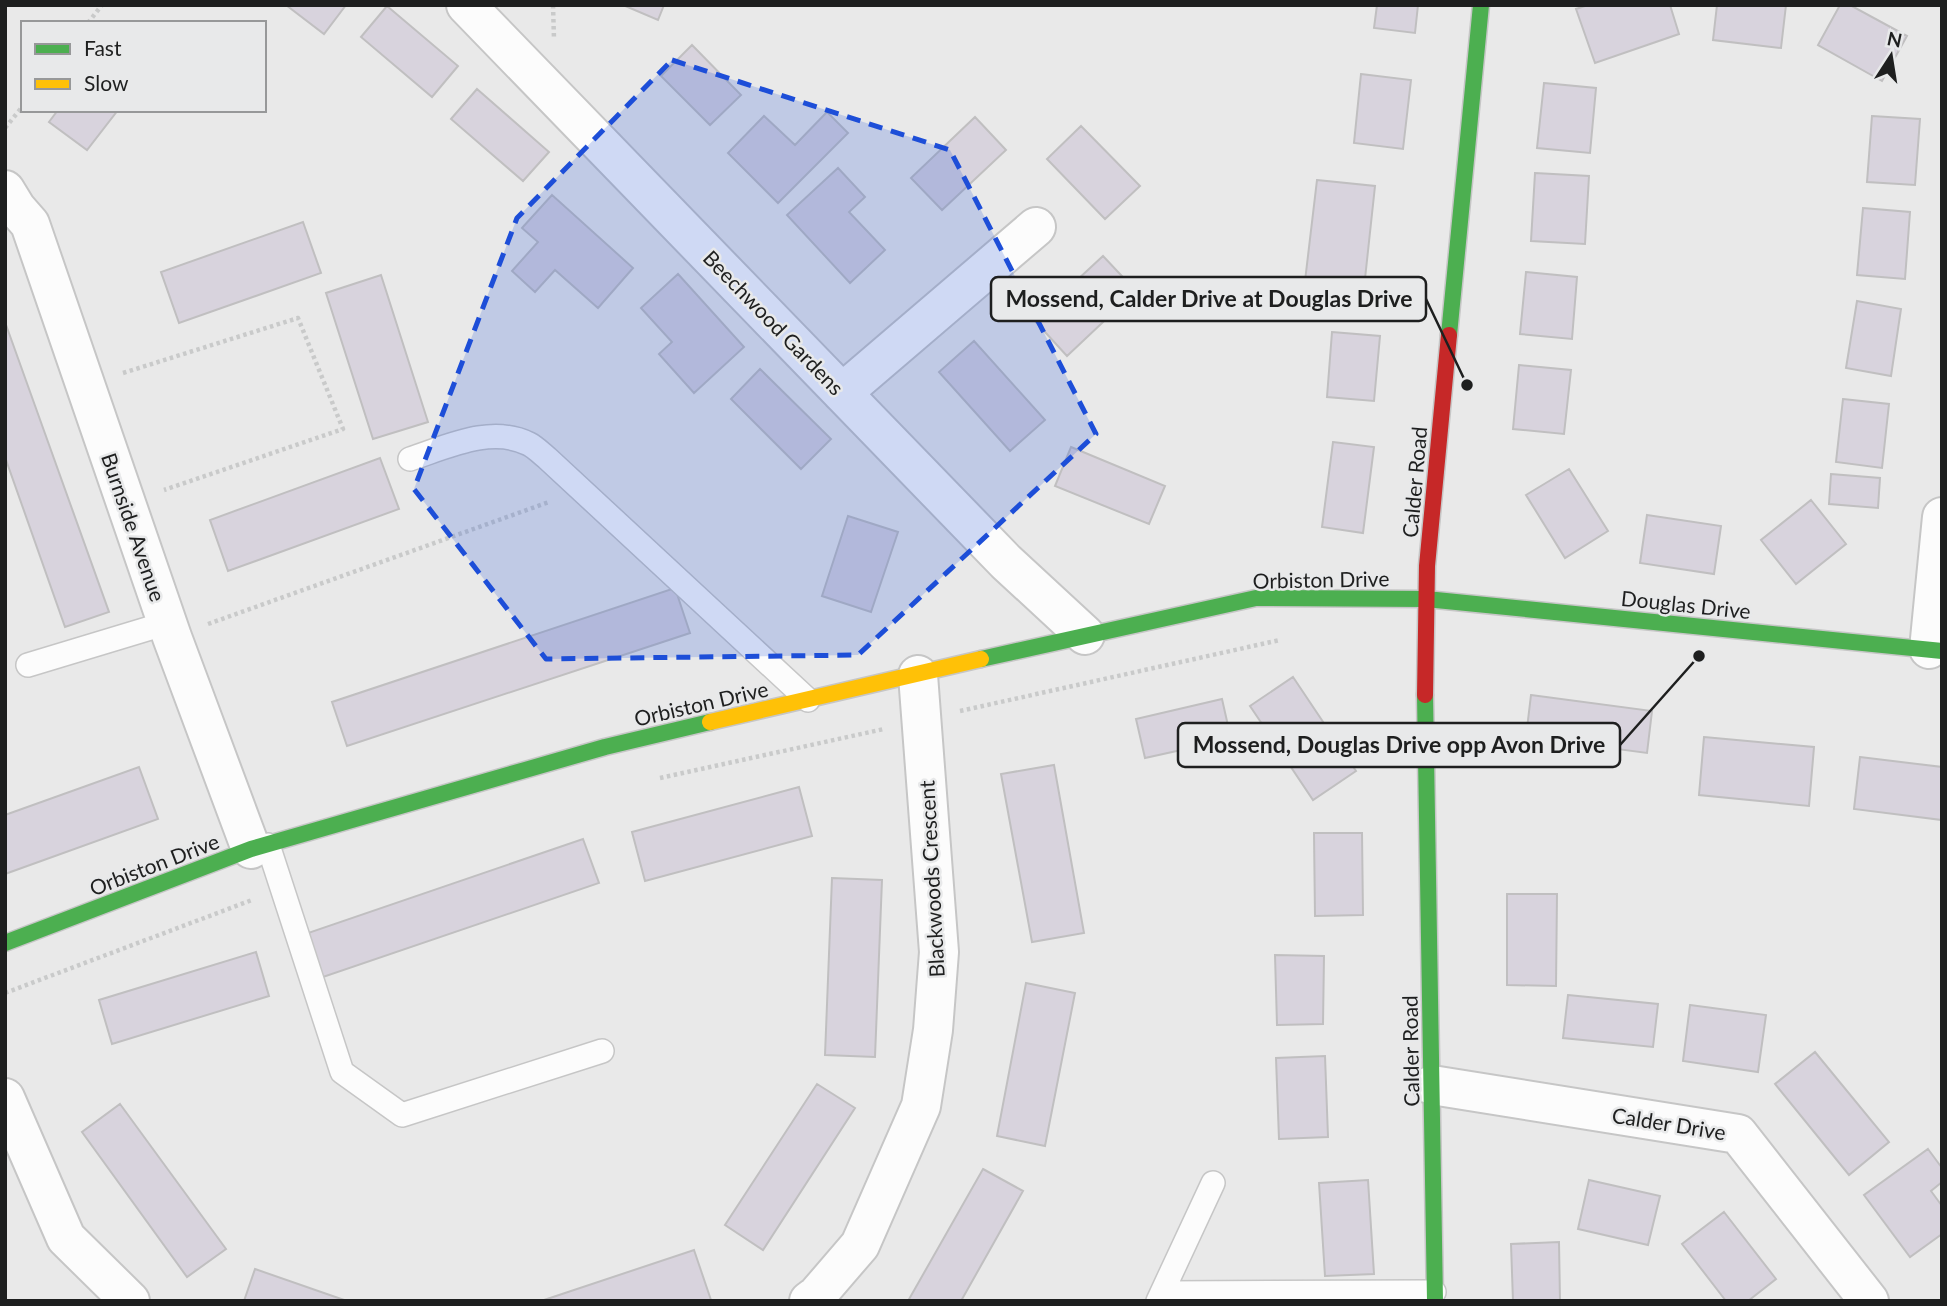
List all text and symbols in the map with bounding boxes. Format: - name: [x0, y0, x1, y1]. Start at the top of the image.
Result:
- legend: [21, 21, 266, 112]
- north arrow: [1856, 21, 1926, 91]
- text: N: [1885, 26, 1904, 52]
- text: Fast: [84, 35, 122, 60]
- text: Slow: [84, 70, 129, 95]
- street label: Beechwood Gardens: [699, 245, 849, 399]
- callout: Mossend, Calder Drive at Douglas Drive: [991, 277, 1426, 321]
- text: Mossend, Calder Drive at Douglas Drive: [1005, 284, 1413, 312]
- street label: Calder Road: [1397, 425, 1431, 539]
- street label: Burnside Avenue: [97, 449, 171, 605]
- street label: Orbiston Drive: [1252, 565, 1390, 593]
- street label: Douglas Drive: [1620, 585, 1752, 623]
- street label: Orbiston Drive: [632, 675, 770, 731]
- callout: Mossend, Douglas Drive opp Avon Drive: [1178, 723, 1620, 767]
- text: Mossend, Douglas Drive opp Avon Drive: [1193, 730, 1605, 758]
- street label: Blackwoods Crescent: [913, 779, 949, 978]
- street label: Orbiston Drive: [86, 828, 222, 900]
- street label: Calder Road: [1397, 995, 1423, 1107]
- street label: Calder Drive: [1610, 1102, 1728, 1144]

